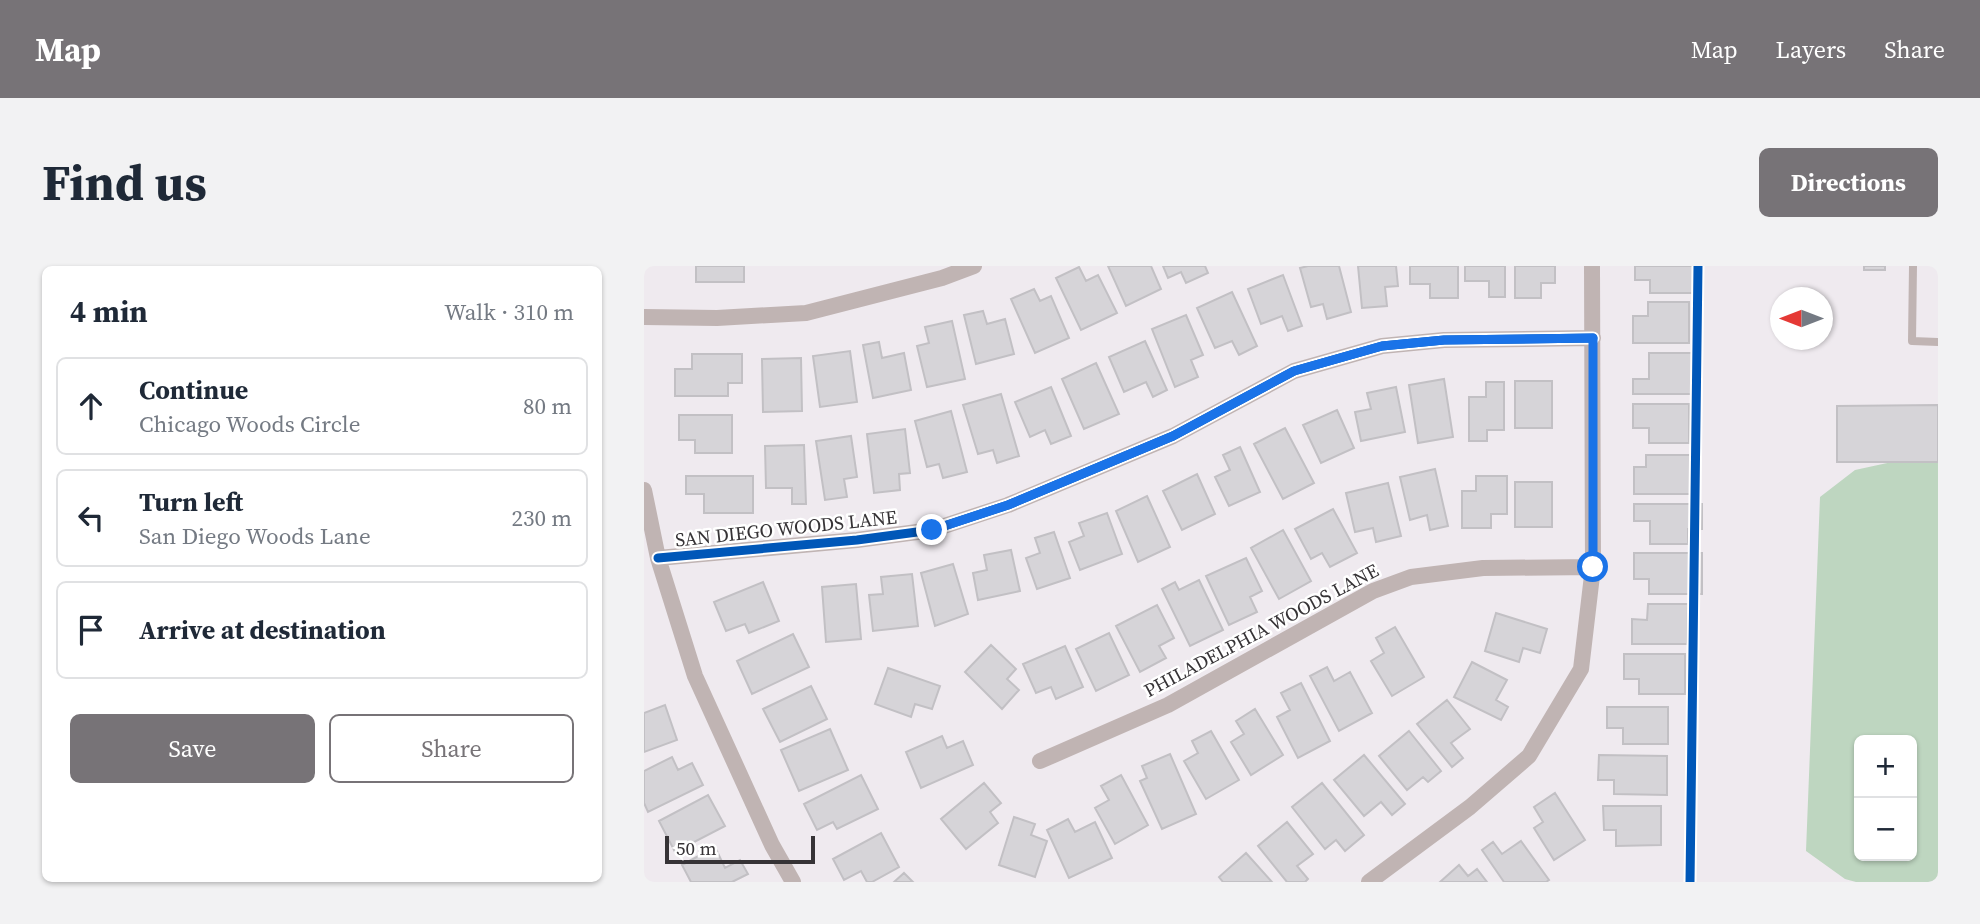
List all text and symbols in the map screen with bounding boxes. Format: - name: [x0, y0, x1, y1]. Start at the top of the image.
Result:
- text: Map: [35, 27, 101, 72]
- text: Map: [1691, 33, 1738, 66]
- text: Layers: [1776, 33, 1846, 66]
- text: Share: [1884, 33, 1945, 66]
- button: Directions: [1759, 148, 1938, 217]
- text: Find us: [42, 149, 207, 216]
- north arrow: [1770, 287, 1833, 350]
- text: 4 min: [70, 291, 148, 332]
- text: Walk · 310 m: [444, 296, 574, 328]
- text: Continue: [139, 372, 248, 408]
- icon: ahead: [72, 387, 110, 425]
- text: 80 m: [523, 390, 572, 422]
- text: Chicago Woods Circle: [139, 408, 360, 440]
- text: Turn left: [139, 484, 243, 520]
- icon: left: [72, 499, 110, 537]
- text: 230 m: [511, 502, 572, 534]
- street label: SAN DIEGO WOODS LANE: [674, 503, 898, 553]
- route end: [916, 514, 947, 545]
- text: San Diego Woods Lane: [139, 520, 371, 552]
- route start: [1577, 551, 1608, 582]
- street label: PHILADELPHIA WOODS LANE: [1139, 557, 1383, 703]
- icon: arrive: [72, 611, 110, 649]
- text: Arrive at destination: [139, 612, 386, 648]
- button: Save: [70, 714, 315, 783]
- button: Share: [329, 714, 574, 783]
- map controls: [1854, 735, 1917, 861]
- button: +: [1854, 735, 1917, 798]
- button: −: [1854, 798, 1917, 861]
- scale bar: [665, 833, 816, 865]
- text: 50 m: [676, 835, 717, 861]

